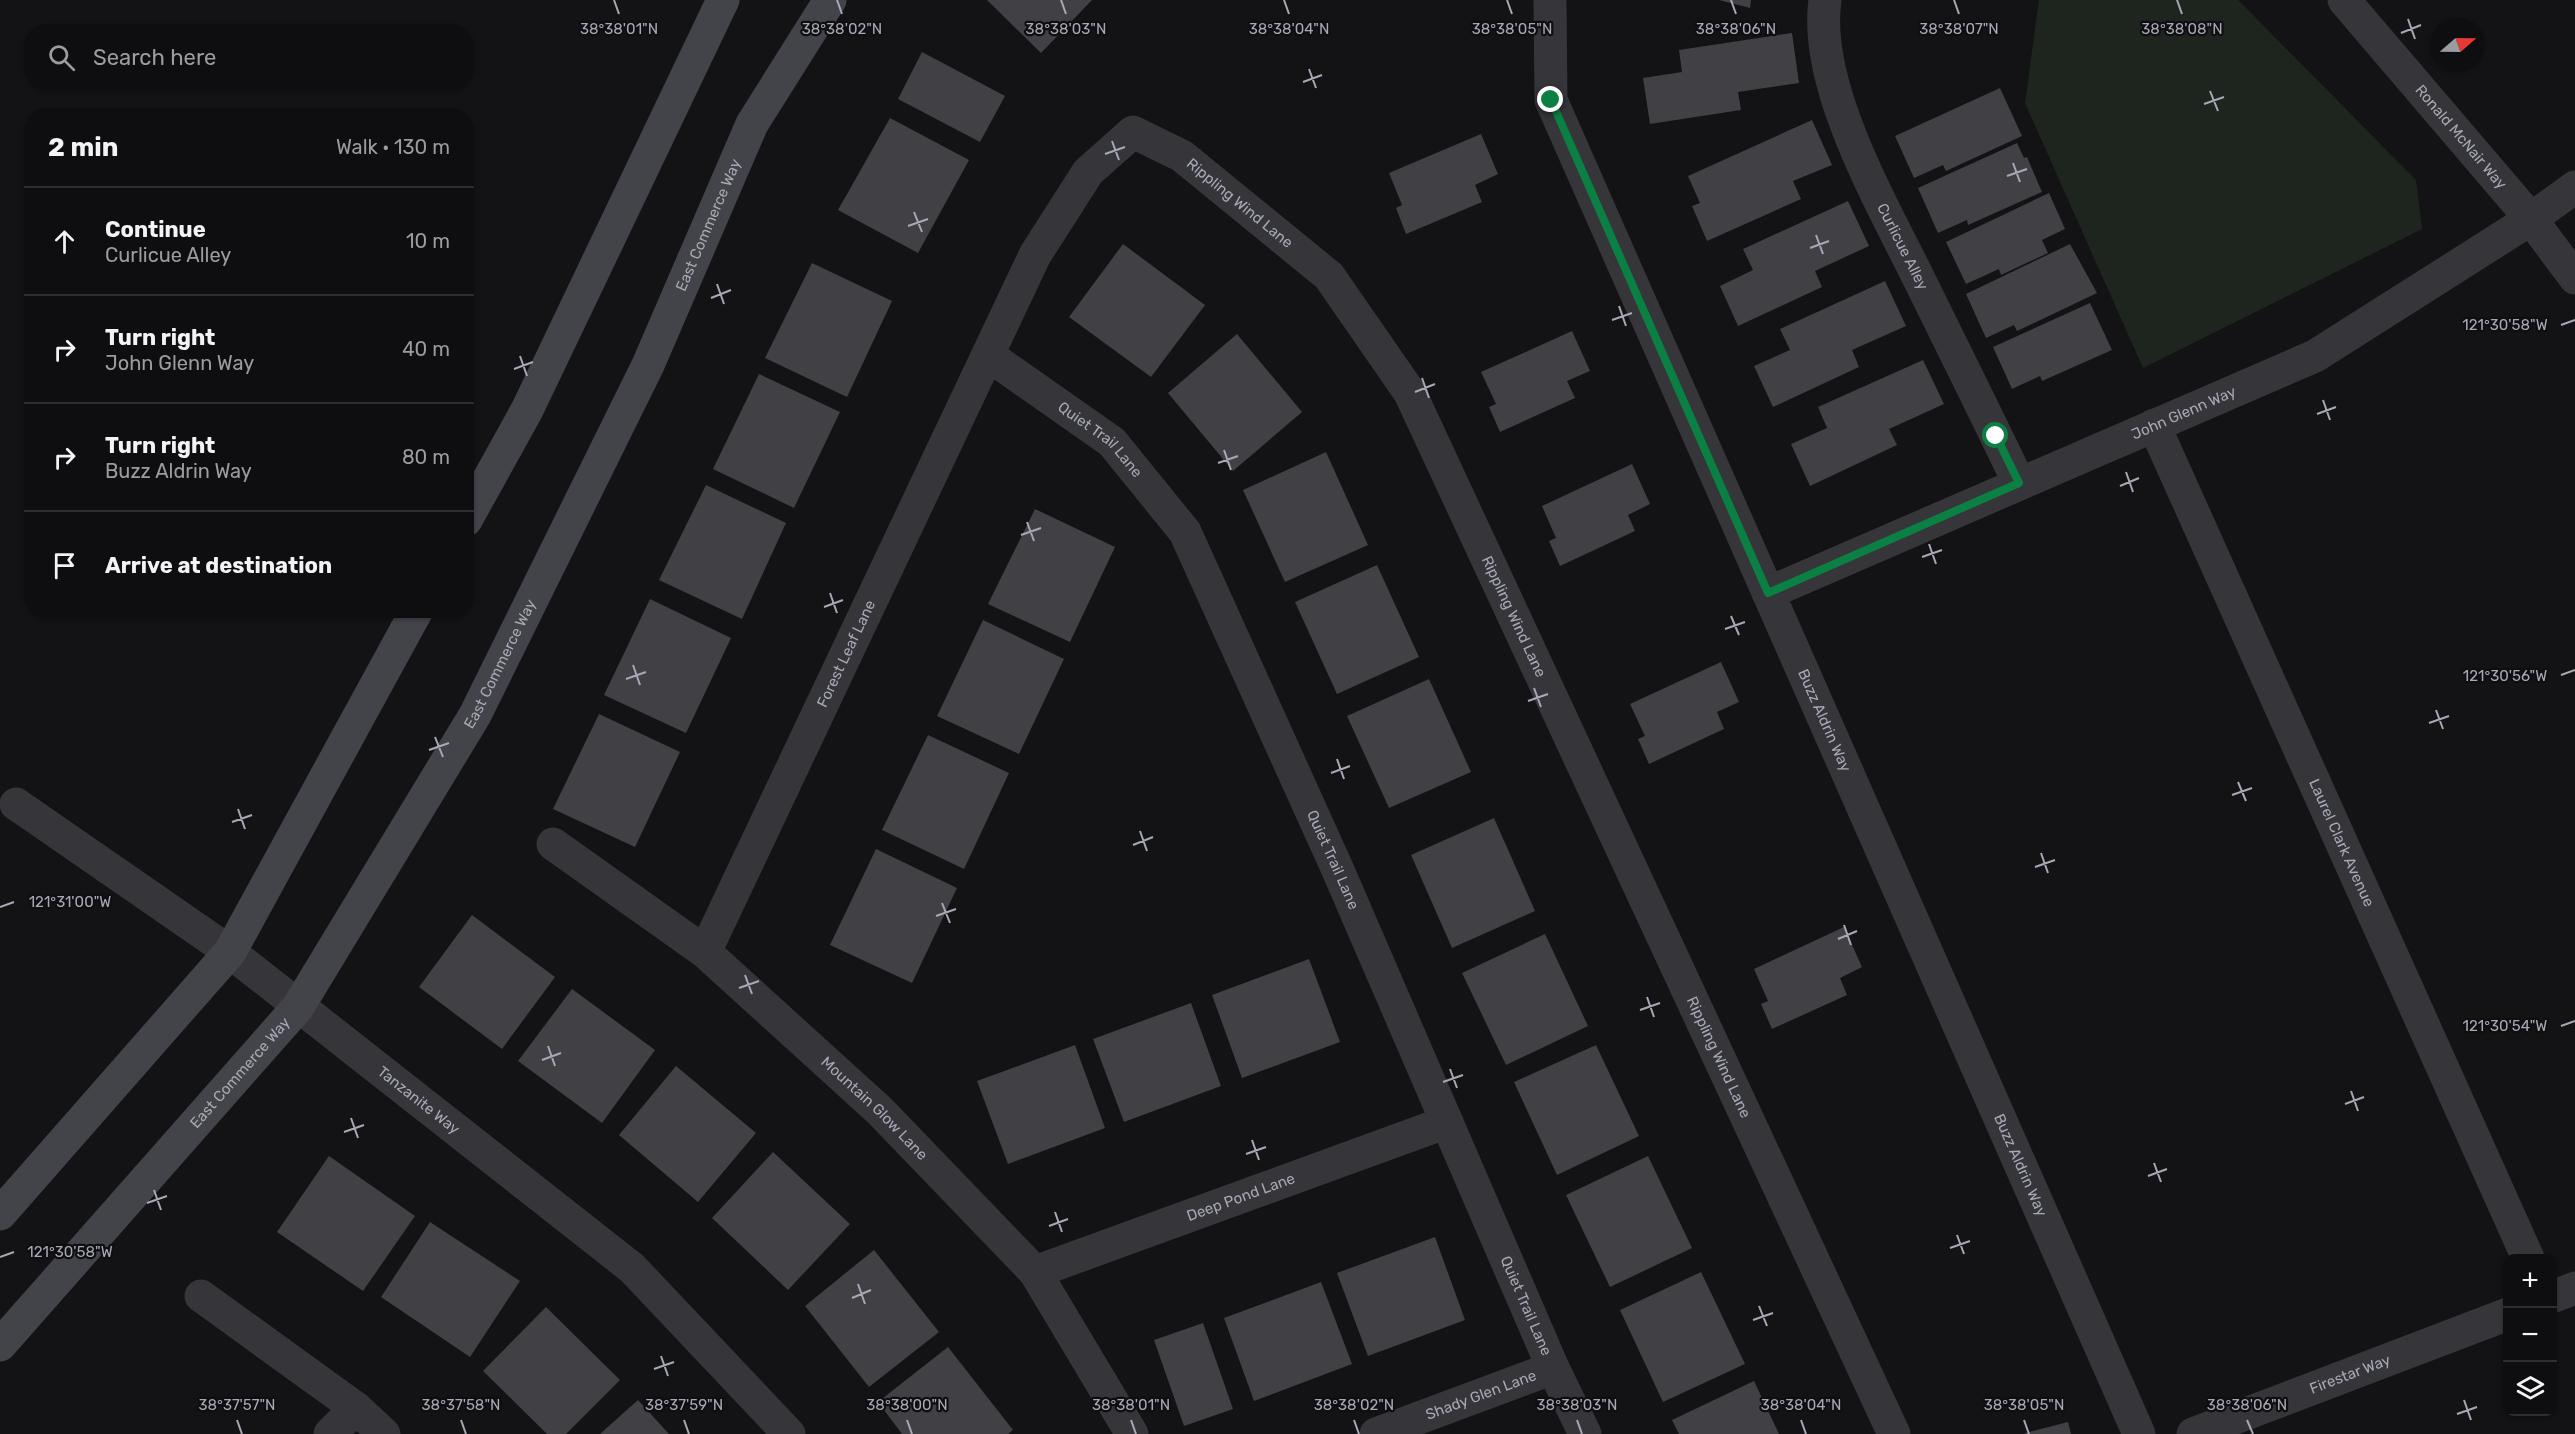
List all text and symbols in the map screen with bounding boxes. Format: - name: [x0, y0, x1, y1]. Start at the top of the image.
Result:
- north arrow: [2431, 18, 2485, 72]
- text: 38°38'01"N: [580, 20, 658, 38]
- text: 38°38'02"N: [802, 20, 882, 38]
- text: 38°38'03"N: [1026, 20, 1106, 38]
- text: 38°38'04"N: [1249, 20, 1329, 38]
- text: 38°38'05"N: [1472, 20, 1552, 38]
- text: 38°38'06"N: [1696, 20, 1776, 38]
- text: 38°38'07"N: [1919, 20, 1999, 38]
- text: 38°38'08"N: [2141, 20, 2223, 38]
- search box: [24, 24, 474, 90]
- icon: search: [45, 41, 78, 74]
- text: Search here: [93, 44, 216, 71]
- street label: Ronald McNair Way: [2411, 81, 2510, 193]
- route end: [1537, 86, 1563, 112]
- text: 2 min: [48, 132, 118, 163]
- text: Walk · 130 m: [336, 135, 450, 159]
- street label: Rippling Wind Lane: [1183, 155, 1297, 252]
- street label: East Commerce Way: [672, 156, 745, 294]
- street label: Curlicue Alley: [1873, 200, 1932, 293]
- text: Continue: [105, 216, 206, 243]
- icon: ahead: [48, 225, 81, 258]
- text: 10 m: [406, 229, 450, 253]
- text: Curlicue Alley: [105, 243, 231, 267]
- text: 121°30'58"W: [2462, 316, 2548, 334]
- text: Turn right: [105, 324, 215, 351]
- icon: right: [48, 333, 81, 366]
- text: 40 m: [402, 337, 450, 361]
- text: John Glenn Way: [105, 351, 254, 375]
- street label: John Glenn Way: [2129, 382, 2239, 443]
- street label: Quiet Trail Lane: [1054, 398, 1146, 481]
- route start: [1982, 422, 2008, 448]
- text: Turn right: [105, 432, 215, 459]
- icon: right: [48, 441, 81, 474]
- text: 80 m: [402, 445, 450, 469]
- text: Buzz Aldrin Way: [105, 459, 252, 483]
- icon: arrive: [48, 549, 81, 582]
- text: Arrive at destination: [105, 552, 332, 579]
- street label: Rippling Wind Lane: [1478, 553, 1550, 680]
- street label: East Commerce Way: [460, 596, 540, 732]
- street label: Forest Leaf Lane: [813, 597, 879, 710]
- street label: Buzz Aldrin Way: [1794, 666, 1855, 774]
- text: 121°30'56"W: [2463, 667, 2547, 685]
- street label: Laurel Clark Avenue: [2305, 776, 2378, 910]
- street label: Quiet Trail Lane: [1303, 807, 1363, 912]
- text: 121°31'00"W: [29, 893, 111, 911]
- street label: Rippling Wind Lane: [1683, 994, 1755, 1121]
- street label: East Commerce Way: [186, 1013, 294, 1132]
- text: 121°30'54"W: [2463, 1017, 2547, 1035]
- street label: Mountain Glow Lane: [817, 1053, 931, 1164]
- street label: Tanzanite Way: [374, 1063, 463, 1138]
- street label: Buzz Aldrin Way: [1990, 1111, 2051, 1219]
- street label: Deep Pond Lane: [1184, 1169, 1297, 1225]
- text: 121°30'58"W: [27, 1243, 113, 1261]
- street label: Quiet Trail Lane: [1497, 1253, 1556, 1358]
- map controls: [2503, 1254, 2557, 1416]
- button: +: [2503, 1254, 2557, 1308]
- button: −: [2503, 1308, 2557, 1362]
- street label: Firestar Way: [2307, 1351, 2393, 1398]
- button: layers: [2503, 1362, 2557, 1416]
- street label: Shady Glen Lane: [1423, 1366, 1539, 1424]
- text: 38°37'57"N: [199, 1396, 276, 1414]
- text: 38°37'58"N: [422, 1396, 500, 1414]
- text: 38°37'59"N: [645, 1396, 723, 1414]
- text: 38°38'00"N: [866, 1396, 948, 1414]
- text: 38°38'01"N: [1092, 1396, 1170, 1414]
- text: 38°38'02"N: [1314, 1396, 1394, 1414]
- text: 38°38'03"N: [1537, 1396, 1617, 1414]
- text: 38°38'04"N: [1761, 1396, 1841, 1414]
- text: 38°38'05"N: [1984, 1396, 2064, 1414]
- text: 38°38'06"N: [2207, 1396, 2287, 1414]

